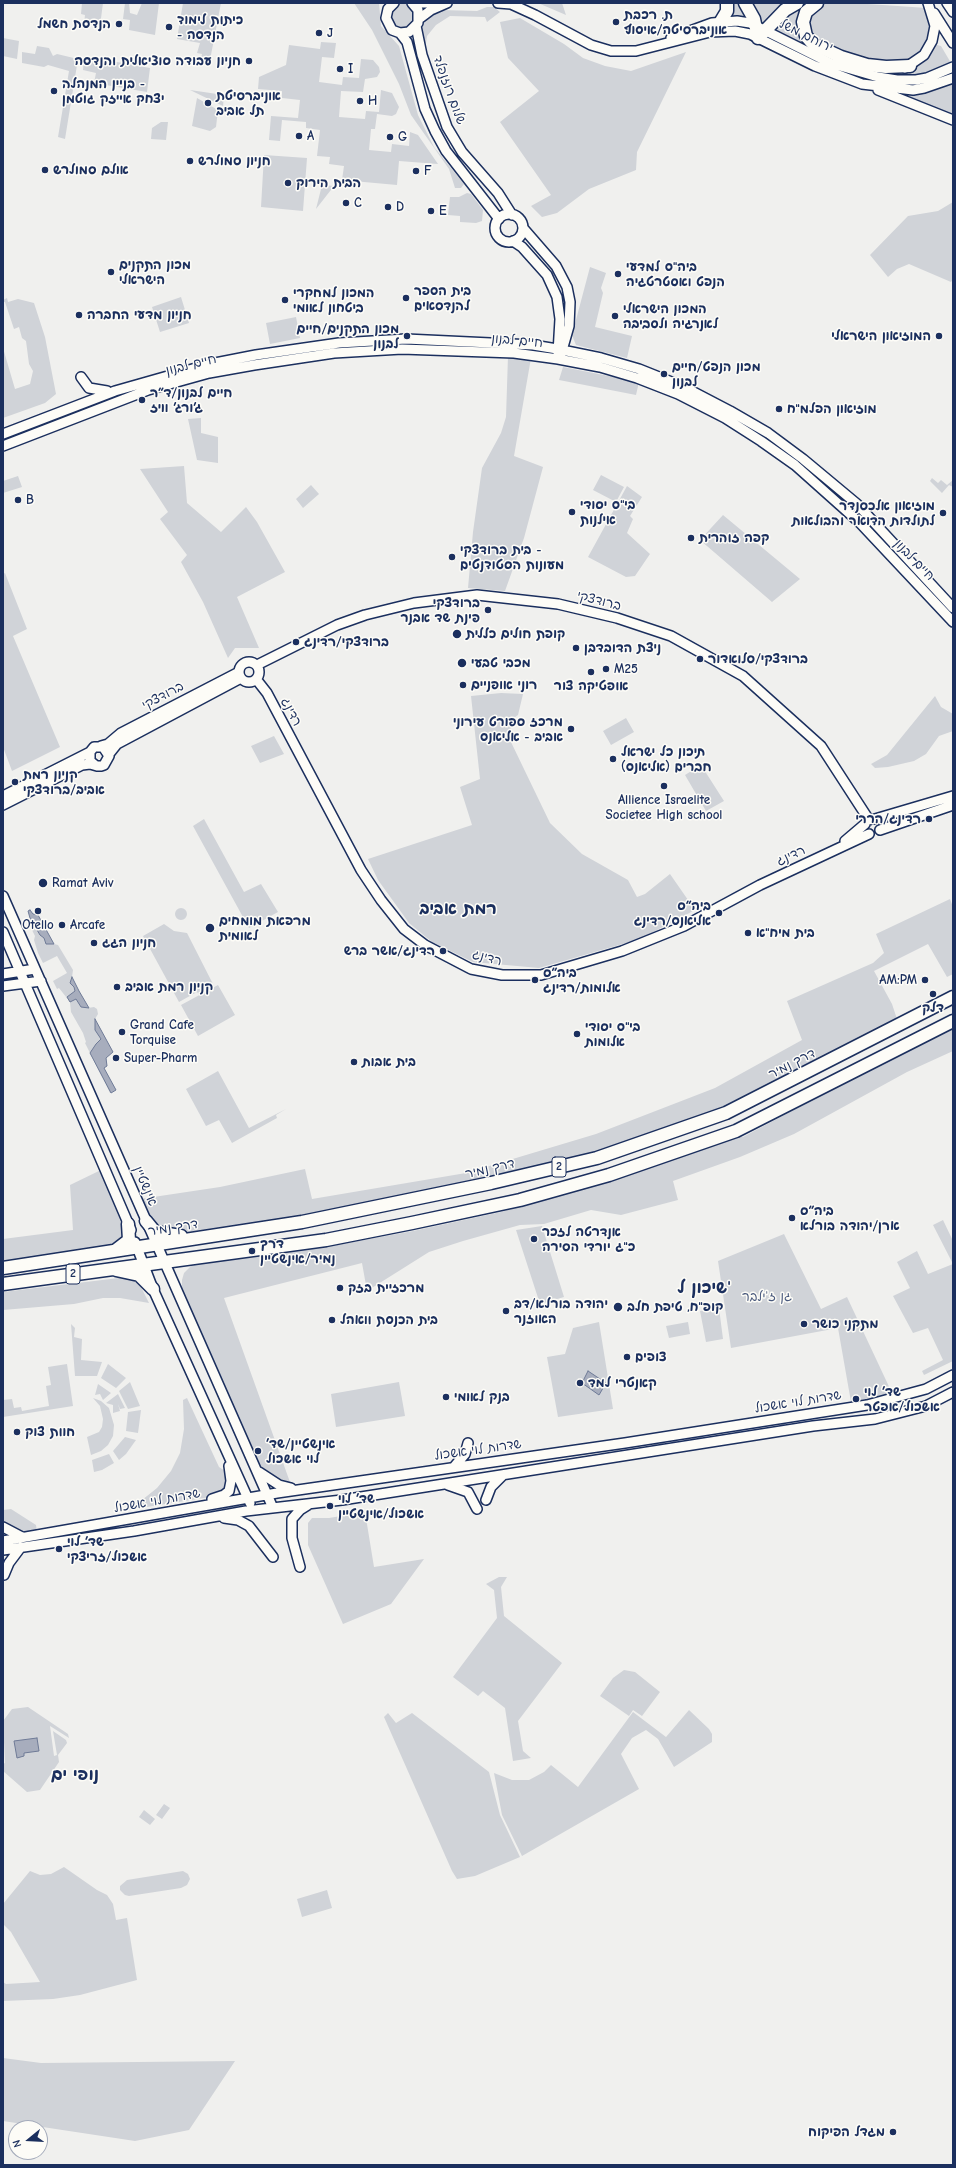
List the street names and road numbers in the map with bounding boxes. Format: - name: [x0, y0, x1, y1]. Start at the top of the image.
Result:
- street label: ירוחם משל: [777, 16, 835, 56]
- street label: שלום רוזנפלד: [429, 53, 469, 127]
- street label: חיים לבנון: [491, 331, 543, 351]
- street label: חיים לבנון: [164, 351, 218, 379]
- street label: חיים לבנון: [890, 536, 938, 584]
- street label: ברודצקי: [575, 588, 623, 614]
- street label: ברודצקי: [139, 679, 187, 713]
- street label: רדינג: [277, 695, 305, 729]
- street label: רדינג: [774, 843, 808, 869]
- street label: רדינג: [470, 947, 504, 969]
- street label: דרך נמיר: [766, 1046, 818, 1082]
- street label: דרך נמיר: [464, 1156, 516, 1182]
- road number: 2: [552, 1157, 566, 1177]
- street label: אינשטיין: [130, 1164, 160, 1208]
- street label: דרך נמיר: [147, 1216, 199, 1240]
- road number: 2: [66, 1264, 80, 1284]
- street label: שדרות לוי אשכול: [753, 1387, 843, 1417]
- street label: שדרות לוי אשכול: [433, 1436, 523, 1464]
- street label: שדרות לוי אשכול: [112, 1486, 202, 1516]

